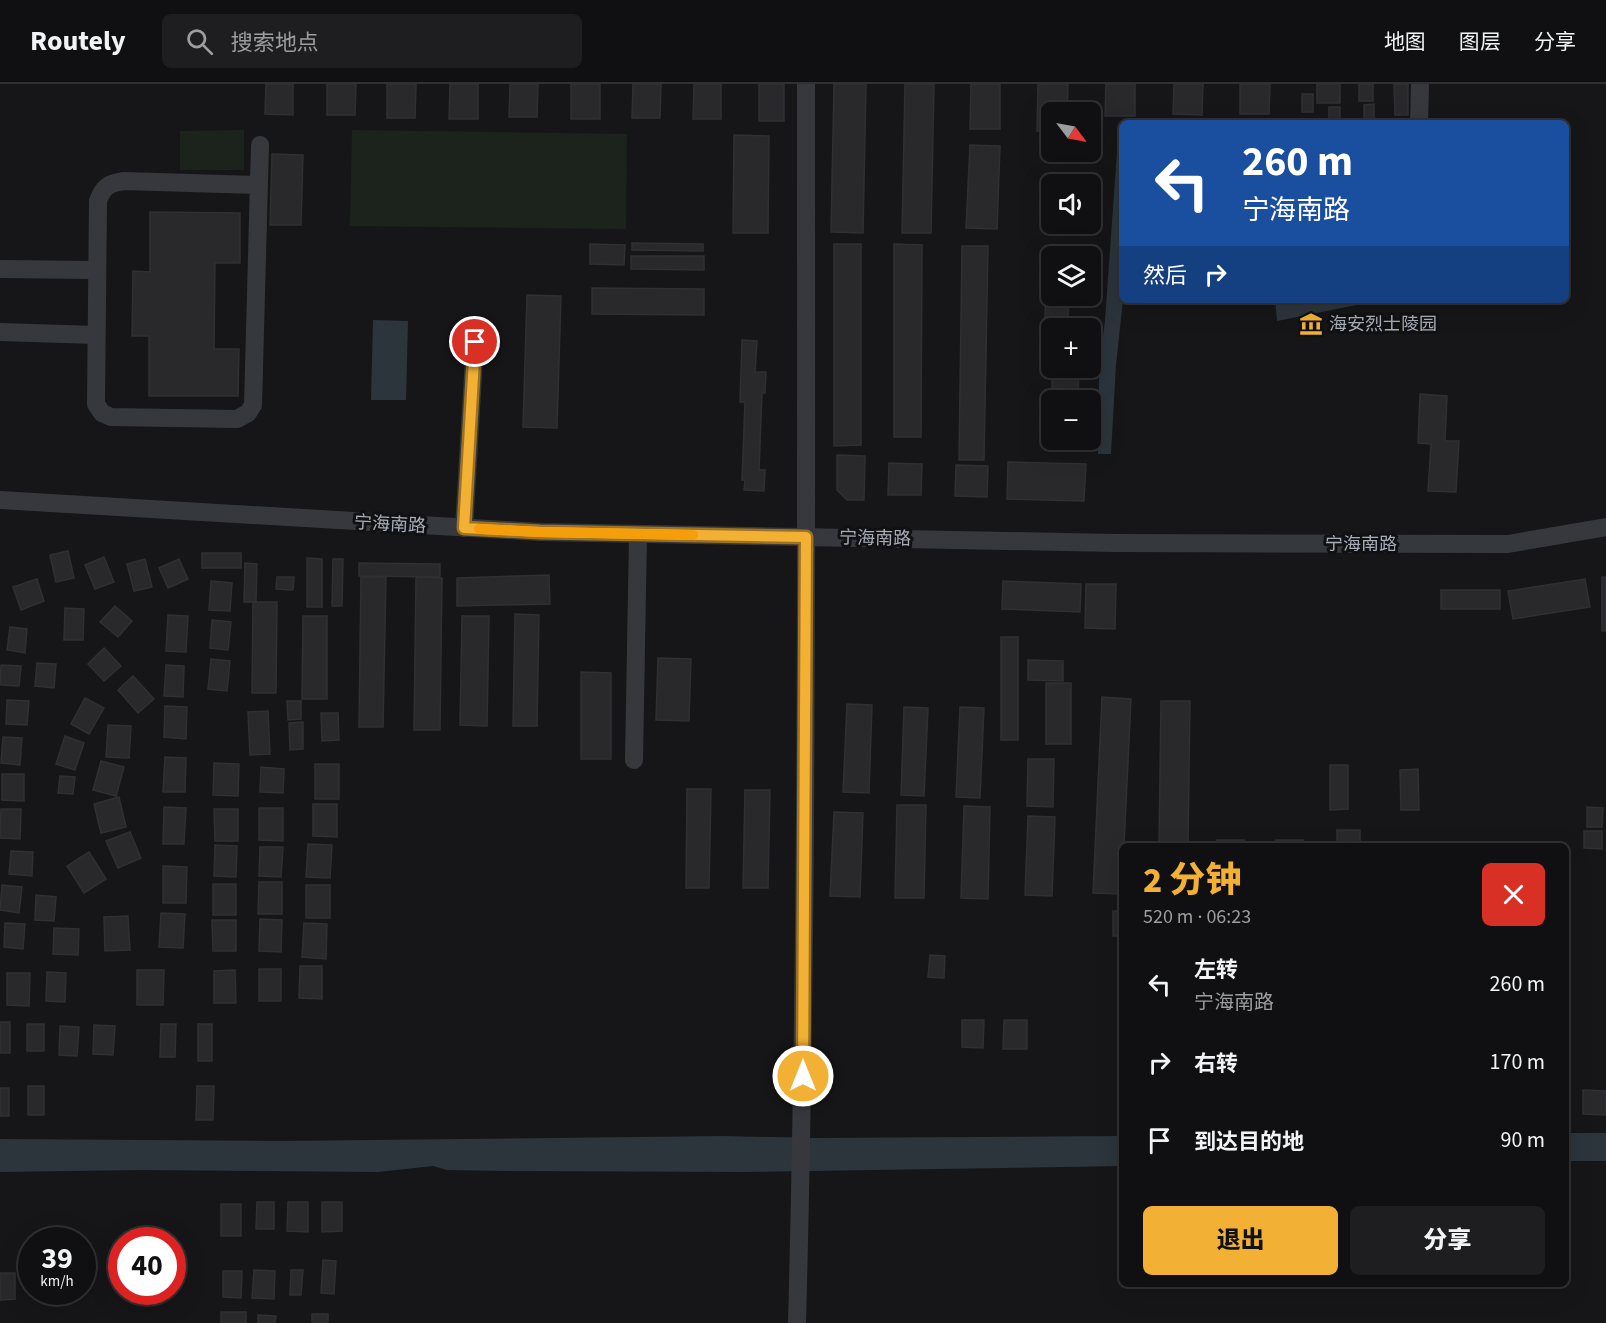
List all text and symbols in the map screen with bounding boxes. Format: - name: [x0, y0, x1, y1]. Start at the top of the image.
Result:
- search box: [162, 14, 582, 68]
- text: Routely: [30, 21, 126, 61]
- icon: search: [183, 25, 216, 58]
- text: 搜索地点: [231, 27, 319, 59]
- text: 地图: [1384, 27, 1426, 57]
- text: 图层: [1459, 27, 1501, 57]
- text: 分享: [1534, 27, 1576, 57]
- north arrow: [1041, 102, 1101, 162]
- map controls: [1041, 102, 1101, 450]
- text: 260 m: [1242, 132, 1353, 192]
- icon: left: [1143, 144, 1221, 222]
- button: sound: [1041, 174, 1101, 234]
- text: 宁海南路: [1242, 191, 1350, 230]
- button: layers: [1041, 246, 1101, 306]
- icon: right: [1199, 258, 1232, 291]
- text: 然后: [1143, 260, 1187, 292]
- museum icon: 海安烈士陵园: [1298, 311, 1324, 337]
- place label: 海安烈士陵园: [1329, 312, 1437, 337]
- pin: [449, 316, 500, 367]
- button: +: [1041, 318, 1101, 378]
- icon: arrive: [458, 325, 491, 358]
- button: −: [1041, 390, 1101, 450]
- street label: 宁海南路: [353, 510, 427, 539]
- street label: 宁海南路: [839, 525, 911, 552]
- street label: 宁海南路: [1325, 532, 1397, 557]
- text: 2 分钟: [1143, 855, 1241, 906]
- button: close: [1482, 863, 1545, 926]
- text: 520 m · 06:23: [1143, 903, 1251, 931]
- text: 左转: [1194, 954, 1238, 986]
- icon: left: [1143, 968, 1176, 1001]
- text: 260 m: [1490, 968, 1545, 1000]
- text: 宁海南路: [1194, 989, 1274, 1017]
- position arrow: [771, 1044, 835, 1108]
- icon: right: [1143, 1046, 1176, 1079]
- text: 170 m: [1490, 1046, 1545, 1078]
- text: 右转: [1194, 1048, 1238, 1080]
- icon: arrive: [1143, 1124, 1176, 1157]
- text: 90 m: [1500, 1124, 1545, 1156]
- text: 到达目的地: [1194, 1126, 1304, 1158]
- button: 退出: [1143, 1206, 1338, 1275]
- button: 分享: [1350, 1206, 1545, 1275]
- speed limit sign: 40: [108, 1227, 186, 1305]
- text: 39: [41, 1237, 73, 1280]
- text: km/h: [40, 1271, 74, 1292]

